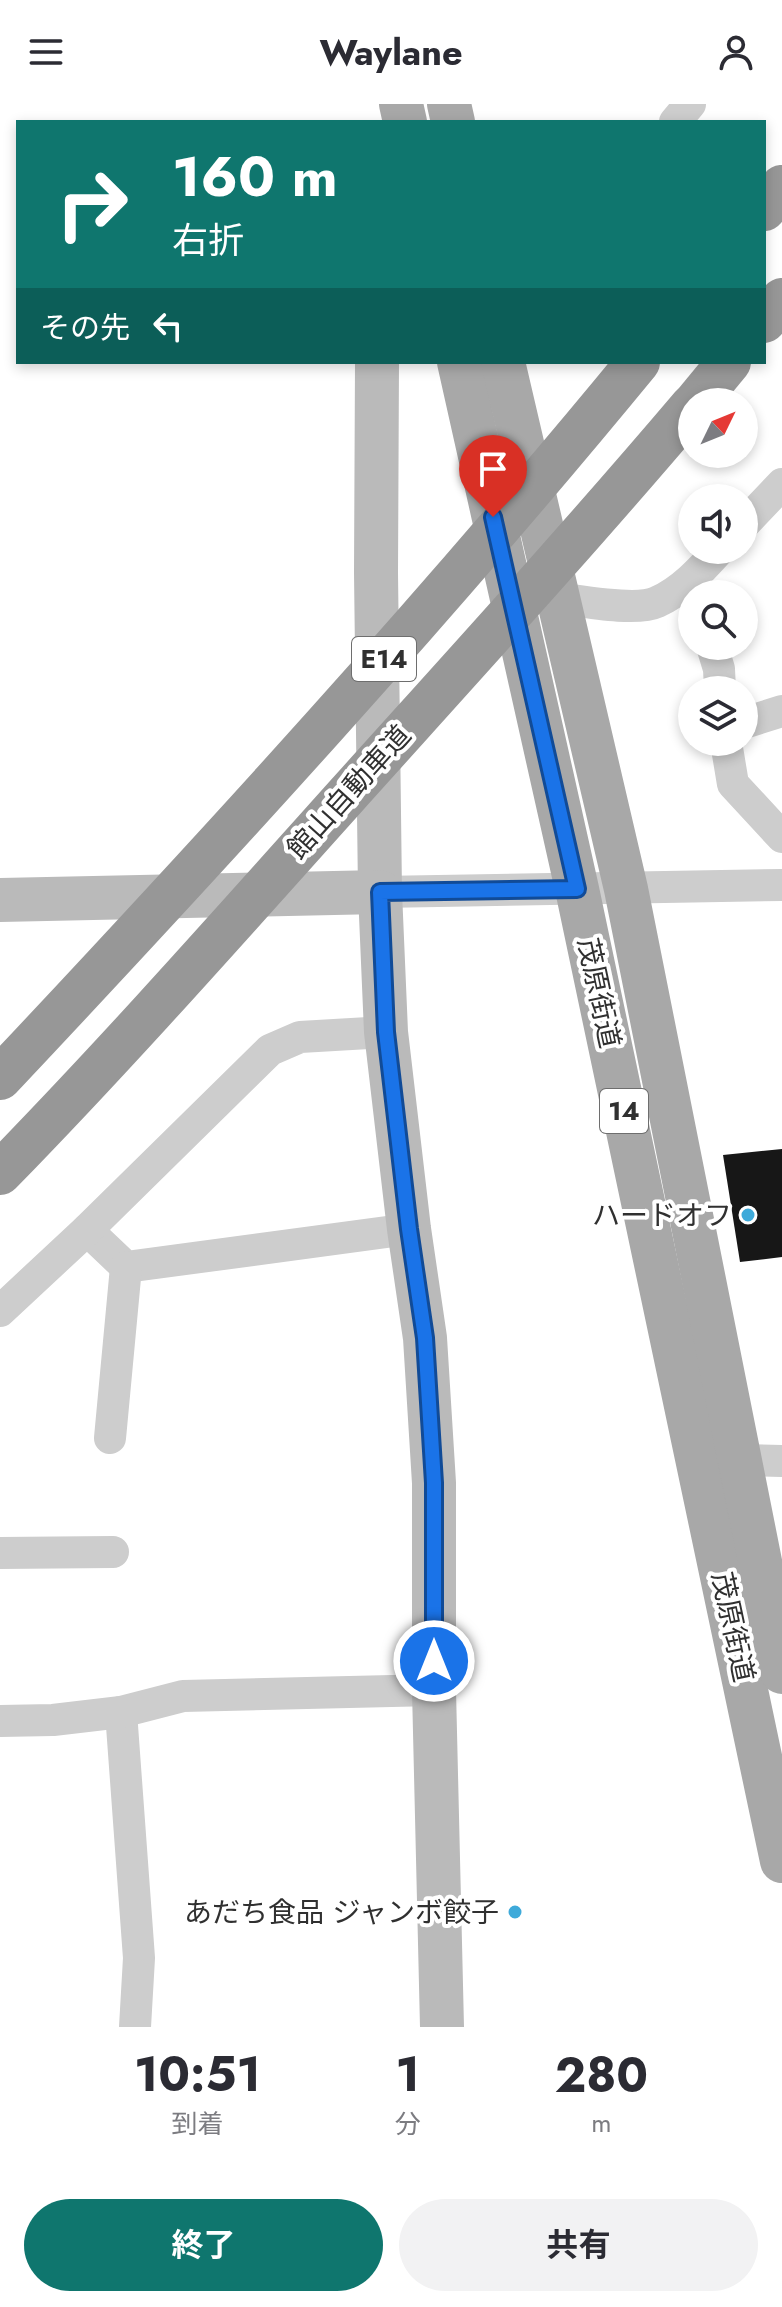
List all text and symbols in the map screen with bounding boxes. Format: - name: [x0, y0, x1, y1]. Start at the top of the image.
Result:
- text: Waylane: [319, 26, 463, 78]
- icon: menu: [24, 30, 68, 74]
- icon: person: [714, 30, 758, 74]
- text: 160 m: [172, 136, 338, 217]
- icon: right: [40, 152, 144, 256]
- text: 右折: [172, 214, 244, 266]
- icon: left: [146, 304, 190, 348]
- text: その先: [40, 306, 130, 349]
- north arrow: [678, 388, 758, 468]
- map controls: [678, 388, 758, 756]
- pin: [459, 435, 527, 517]
- icon: arrive: [471, 447, 515, 491]
- button: sound: [678, 484, 758, 564]
- button: search: [678, 580, 758, 660]
- road number: E14: [352, 637, 416, 681]
- button: layers: [678, 676, 758, 756]
- street label: 館山自動車道: [278, 716, 420, 868]
- street label: 茂原街道: [567, 934, 631, 1052]
- road number: 14: [600, 1089, 648, 1133]
- place label: ハードオフ: [592, 1195, 732, 1236]
- marker: ハードオフ: [739, 1206, 757, 1224]
- street label: 茂原街道: [701, 1568, 765, 1686]
- position arrow: [392, 1619, 476, 1703]
- place label: あだち食品 ジャンボ餃子: [184, 1892, 499, 1933]
- marker: あだち食品 ジャンボ餃子: [506, 1903, 524, 1921]
- text: 10:51: [134, 2040, 261, 2109]
- text: 1: [396, 2040, 420, 2109]
- text: 280: [555, 2041, 648, 2110]
- text: m: [591, 2104, 612, 2142]
- text: 到着: [171, 2105, 223, 2143]
- text: 分: [395, 2105, 421, 2143]
- button: 終了: [24, 2199, 383, 2291]
- button: 共有: [399, 2199, 758, 2291]

